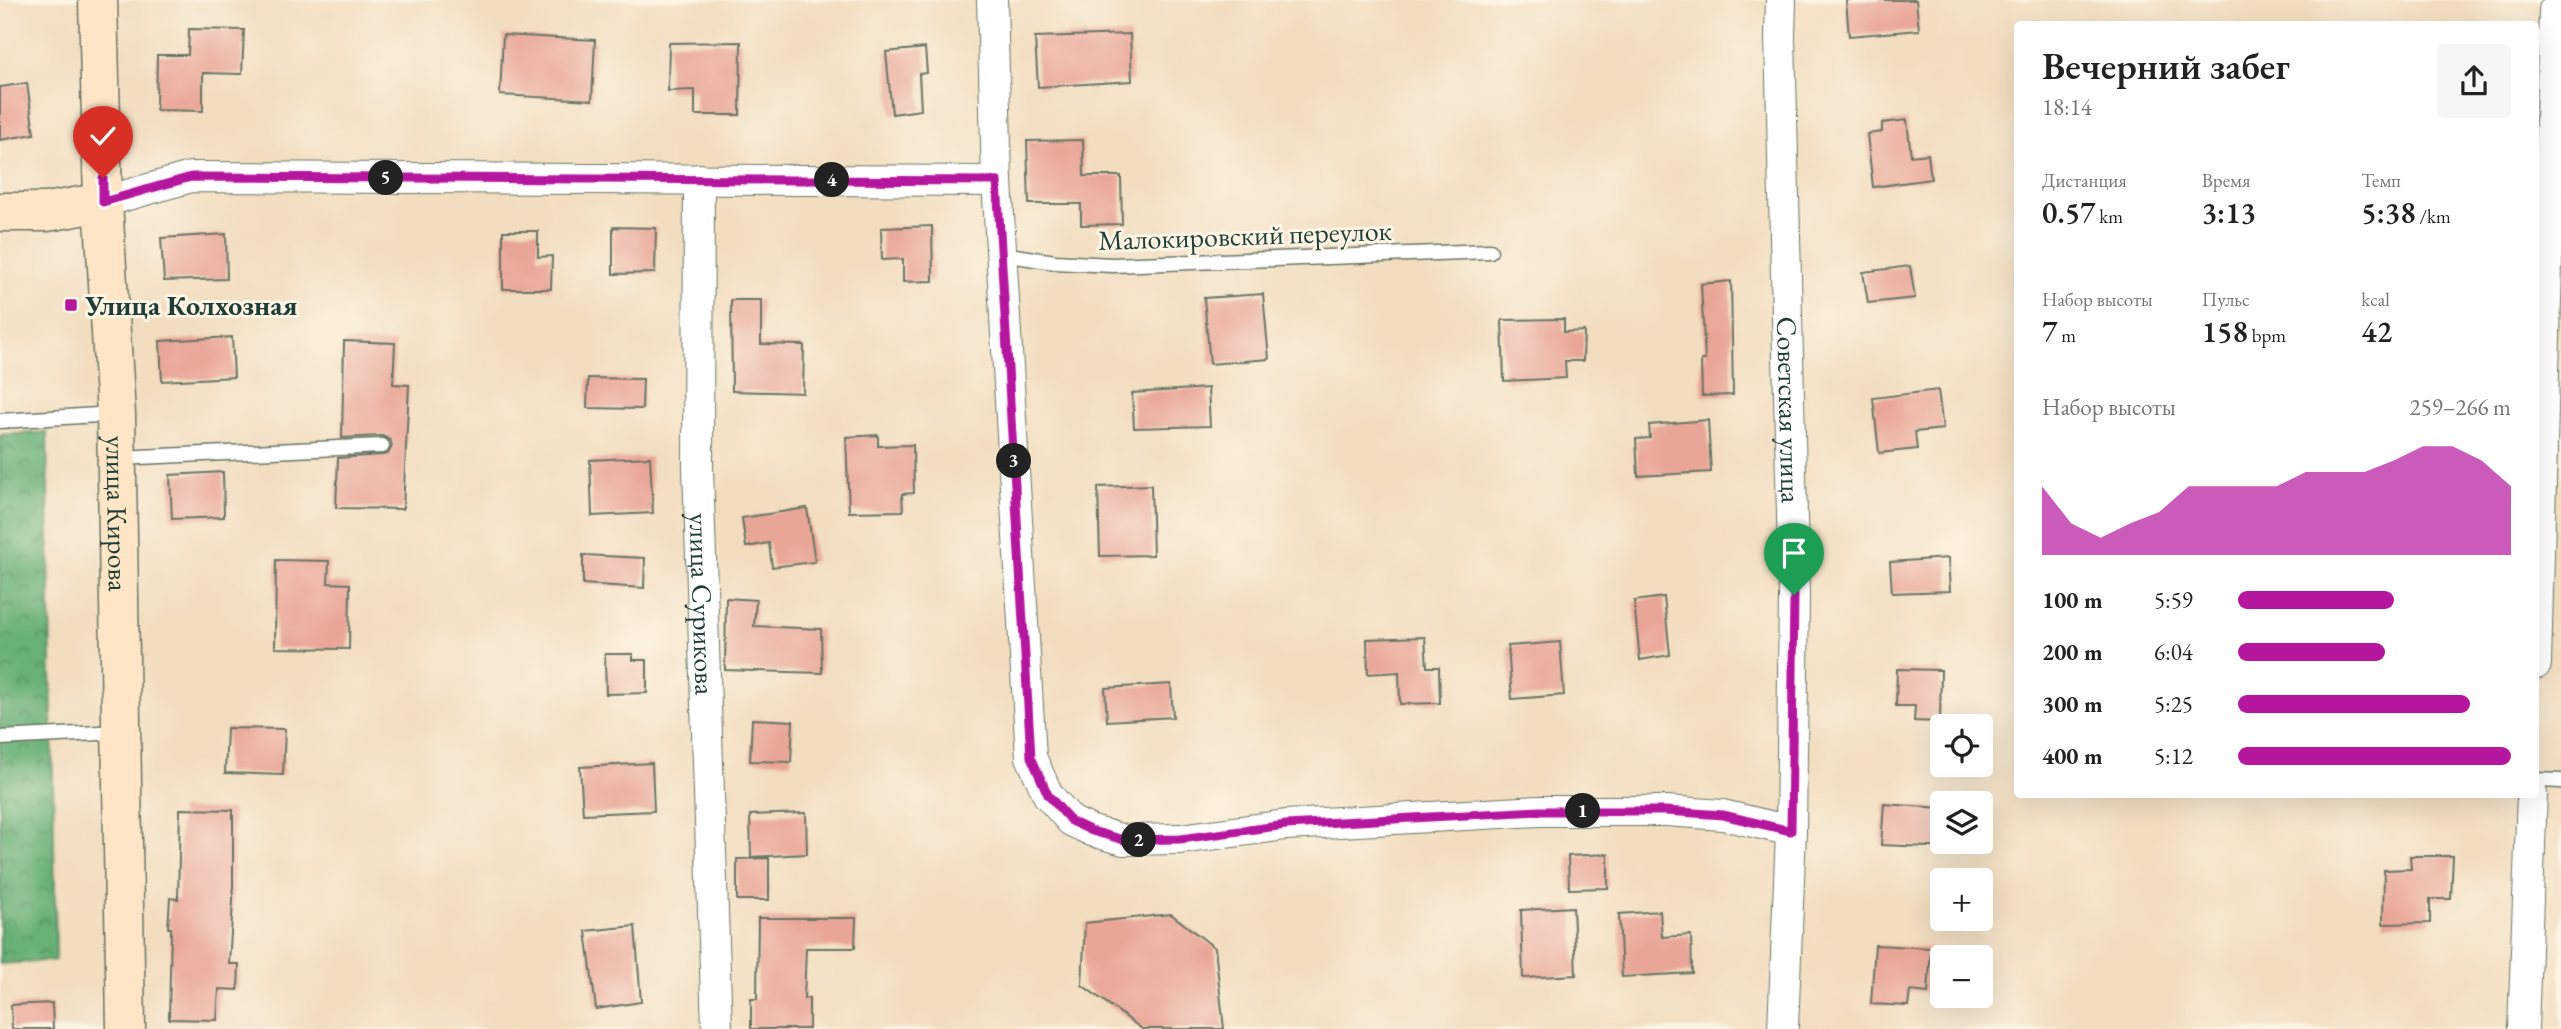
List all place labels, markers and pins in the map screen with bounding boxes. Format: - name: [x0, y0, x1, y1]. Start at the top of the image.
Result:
- pin: [73, 106, 133, 178]
- pin: 5: [368, 160, 404, 196]
- pin: 4: [814, 162, 850, 198]
- place label: Улица Колхозная: [84, 287, 297, 323]
- marker: Улица Колхозная: [63, 297, 79, 313]
- pin: 3: [996, 444, 1032, 478]
- pin: [1764, 523, 1824, 595]
- pin: 1: [1566, 794, 1600, 828]
- pin: 2: [1122, 822, 1156, 858]

